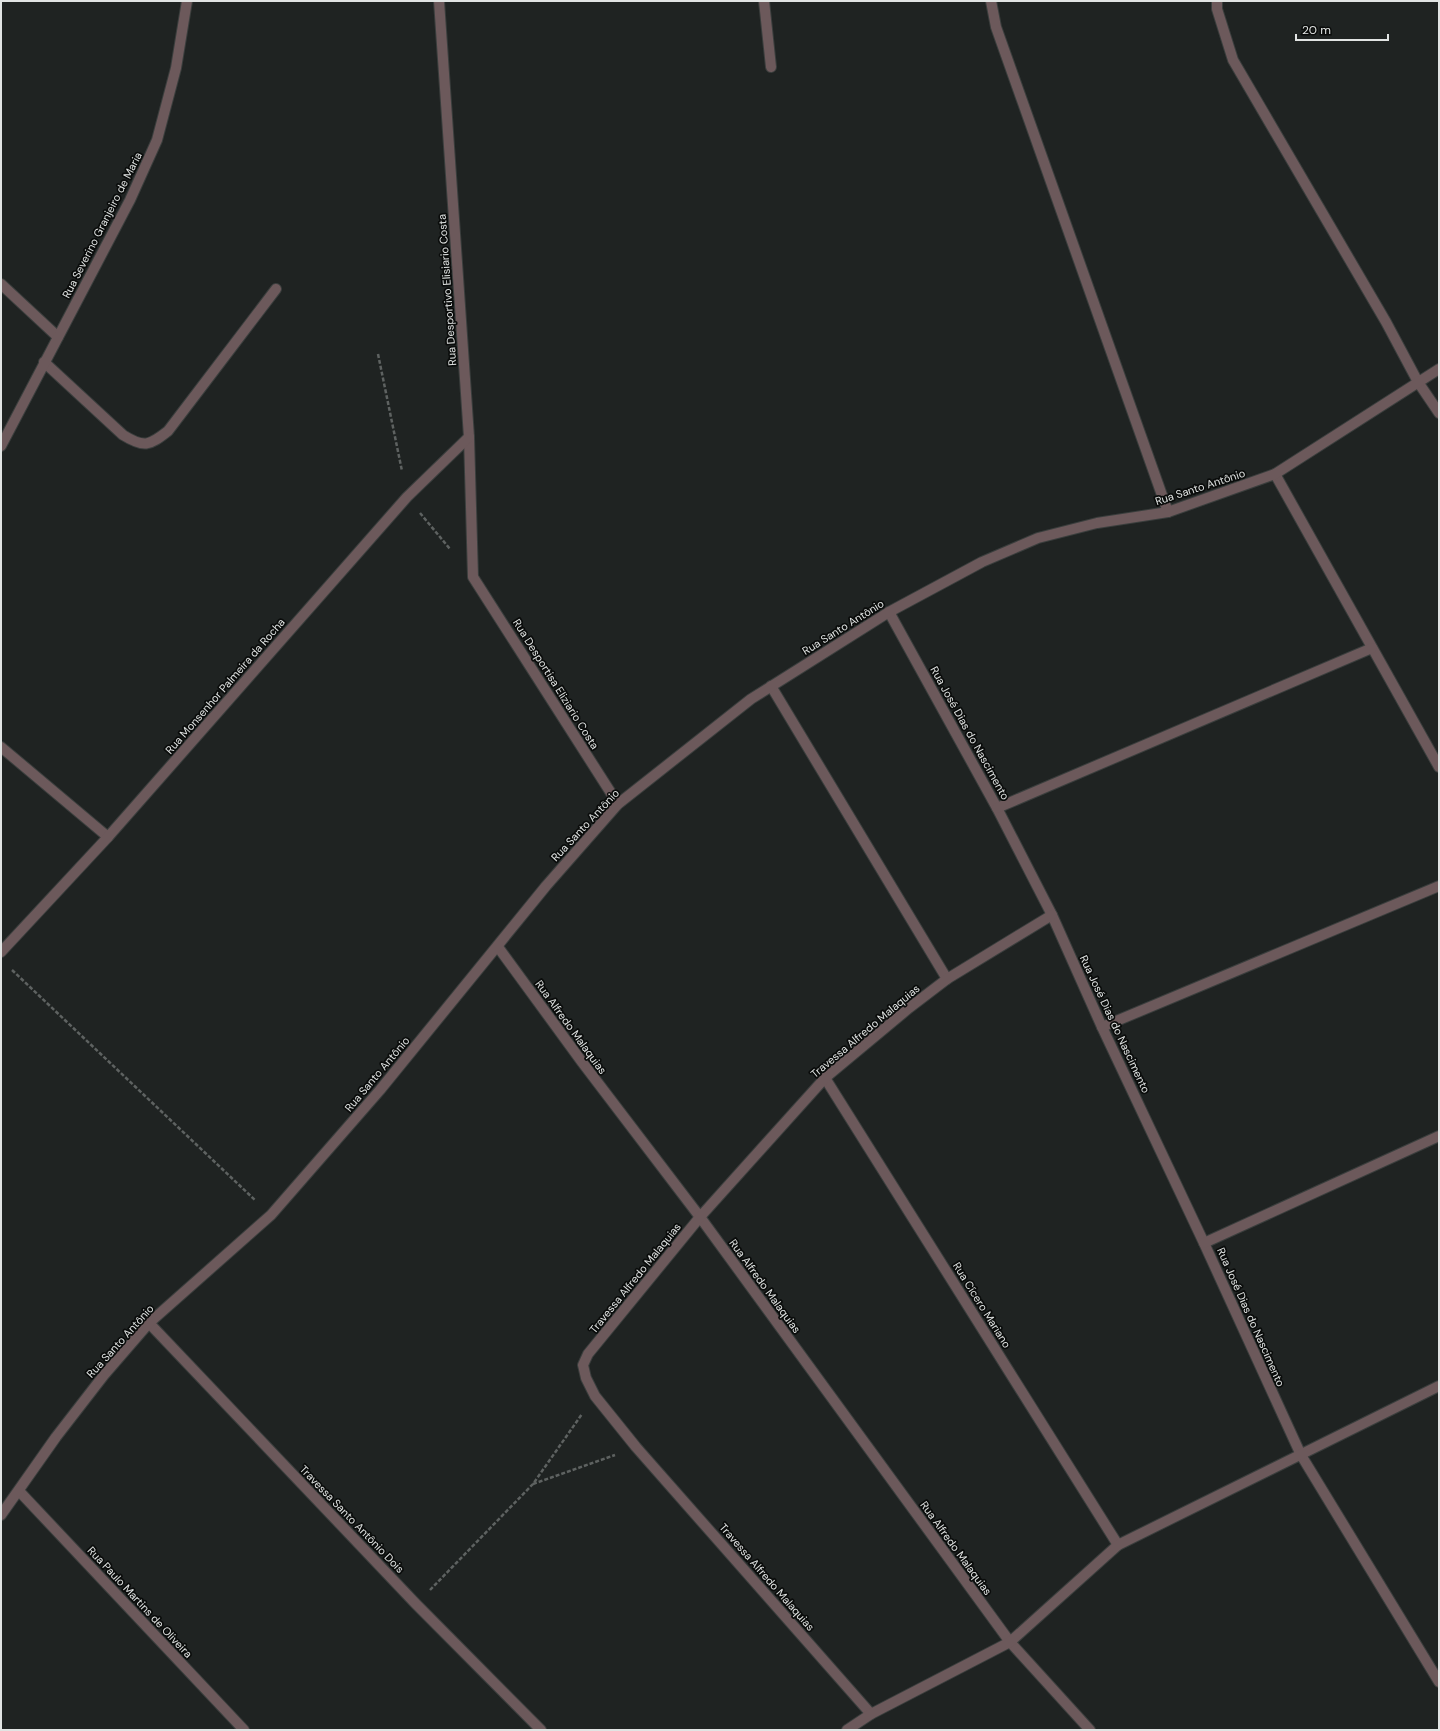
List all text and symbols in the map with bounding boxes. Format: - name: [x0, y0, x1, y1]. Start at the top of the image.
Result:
- scale bar: [1296, 16, 1388, 42]
- text: 20 m: [1302, 22, 1331, 38]
- street label: Rua Severino Granjeiro de Maria: [59, 150, 145, 300]
- street label: Rua Desportivo Elisiario Costa: [435, 214, 459, 366]
- street label: Rua Santo Antônio: [1153, 466, 1247, 508]
- street label: Rua Santo Antônio: [800, 596, 886, 658]
- street label: Rua Monsenhor Palmeira da Rocha: [162, 615, 288, 757]
- street label: Rua Desportisa Eliziario Costa: [510, 616, 602, 752]
- street label: Rua José Dias do Nascimento: [927, 664, 1013, 802]
- street label: Rua Santo Antônio: [548, 786, 622, 864]
- street label: Rua José Dias do Nascimento: [1077, 953, 1153, 1095]
- street label: Rua Alfredo Malaquias: [532, 977, 610, 1077]
- street label: Travessa Alfredo Malaquias: [808, 981, 922, 1081]
- street label: Rua Santo Antônio: [341, 1034, 413, 1114]
- street label: Travessa Alfredo Malaquias: [586, 1220, 684, 1336]
- street label: Rua Alfredo Malaquias: [726, 1236, 804, 1336]
- street label: Rua José Dias do Nascimento: [1214, 1245, 1288, 1389]
- street label: Rua Cícero Mariano: [950, 1259, 1014, 1351]
- street label: Rua Santo Antônio: [83, 1301, 157, 1381]
- street label: Travessa Santo Antônio Dois: [297, 1462, 407, 1576]
- street label: Rua Alfredo Malaquias: [917, 1498, 995, 1598]
- street label: Travessa Alfredo Malaquias: [716, 1520, 818, 1634]
- street label: Rua Paulo Martins de Oliveira: [85, 1543, 195, 1661]

